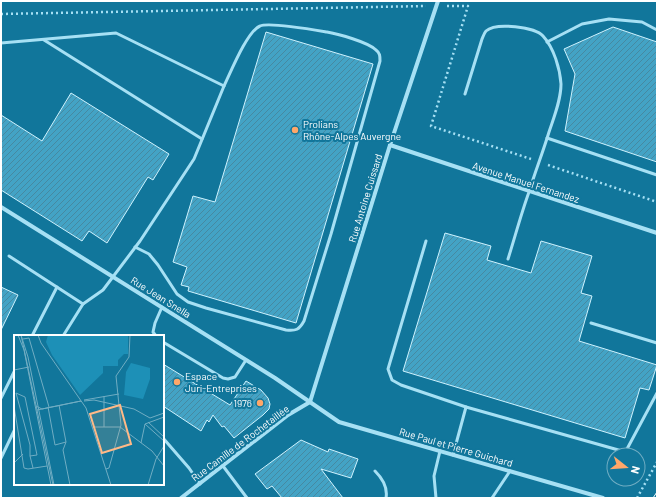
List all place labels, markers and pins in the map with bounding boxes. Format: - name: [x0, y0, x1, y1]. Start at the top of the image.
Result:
- place label: Prolians Rhône-Alpes Auvergne: [303, 118, 401, 142]
- marker: Prolians Rhône-Alpes Auvergne: [290, 125, 300, 135]
- place label: Espace Juri-Entreprises: [185, 370, 257, 394]
- marker: Espace Juri-Entreprises: [172, 377, 182, 387]
- place label: 1976: [233, 397, 252, 409]
- marker: 1976: [255, 398, 265, 408]

